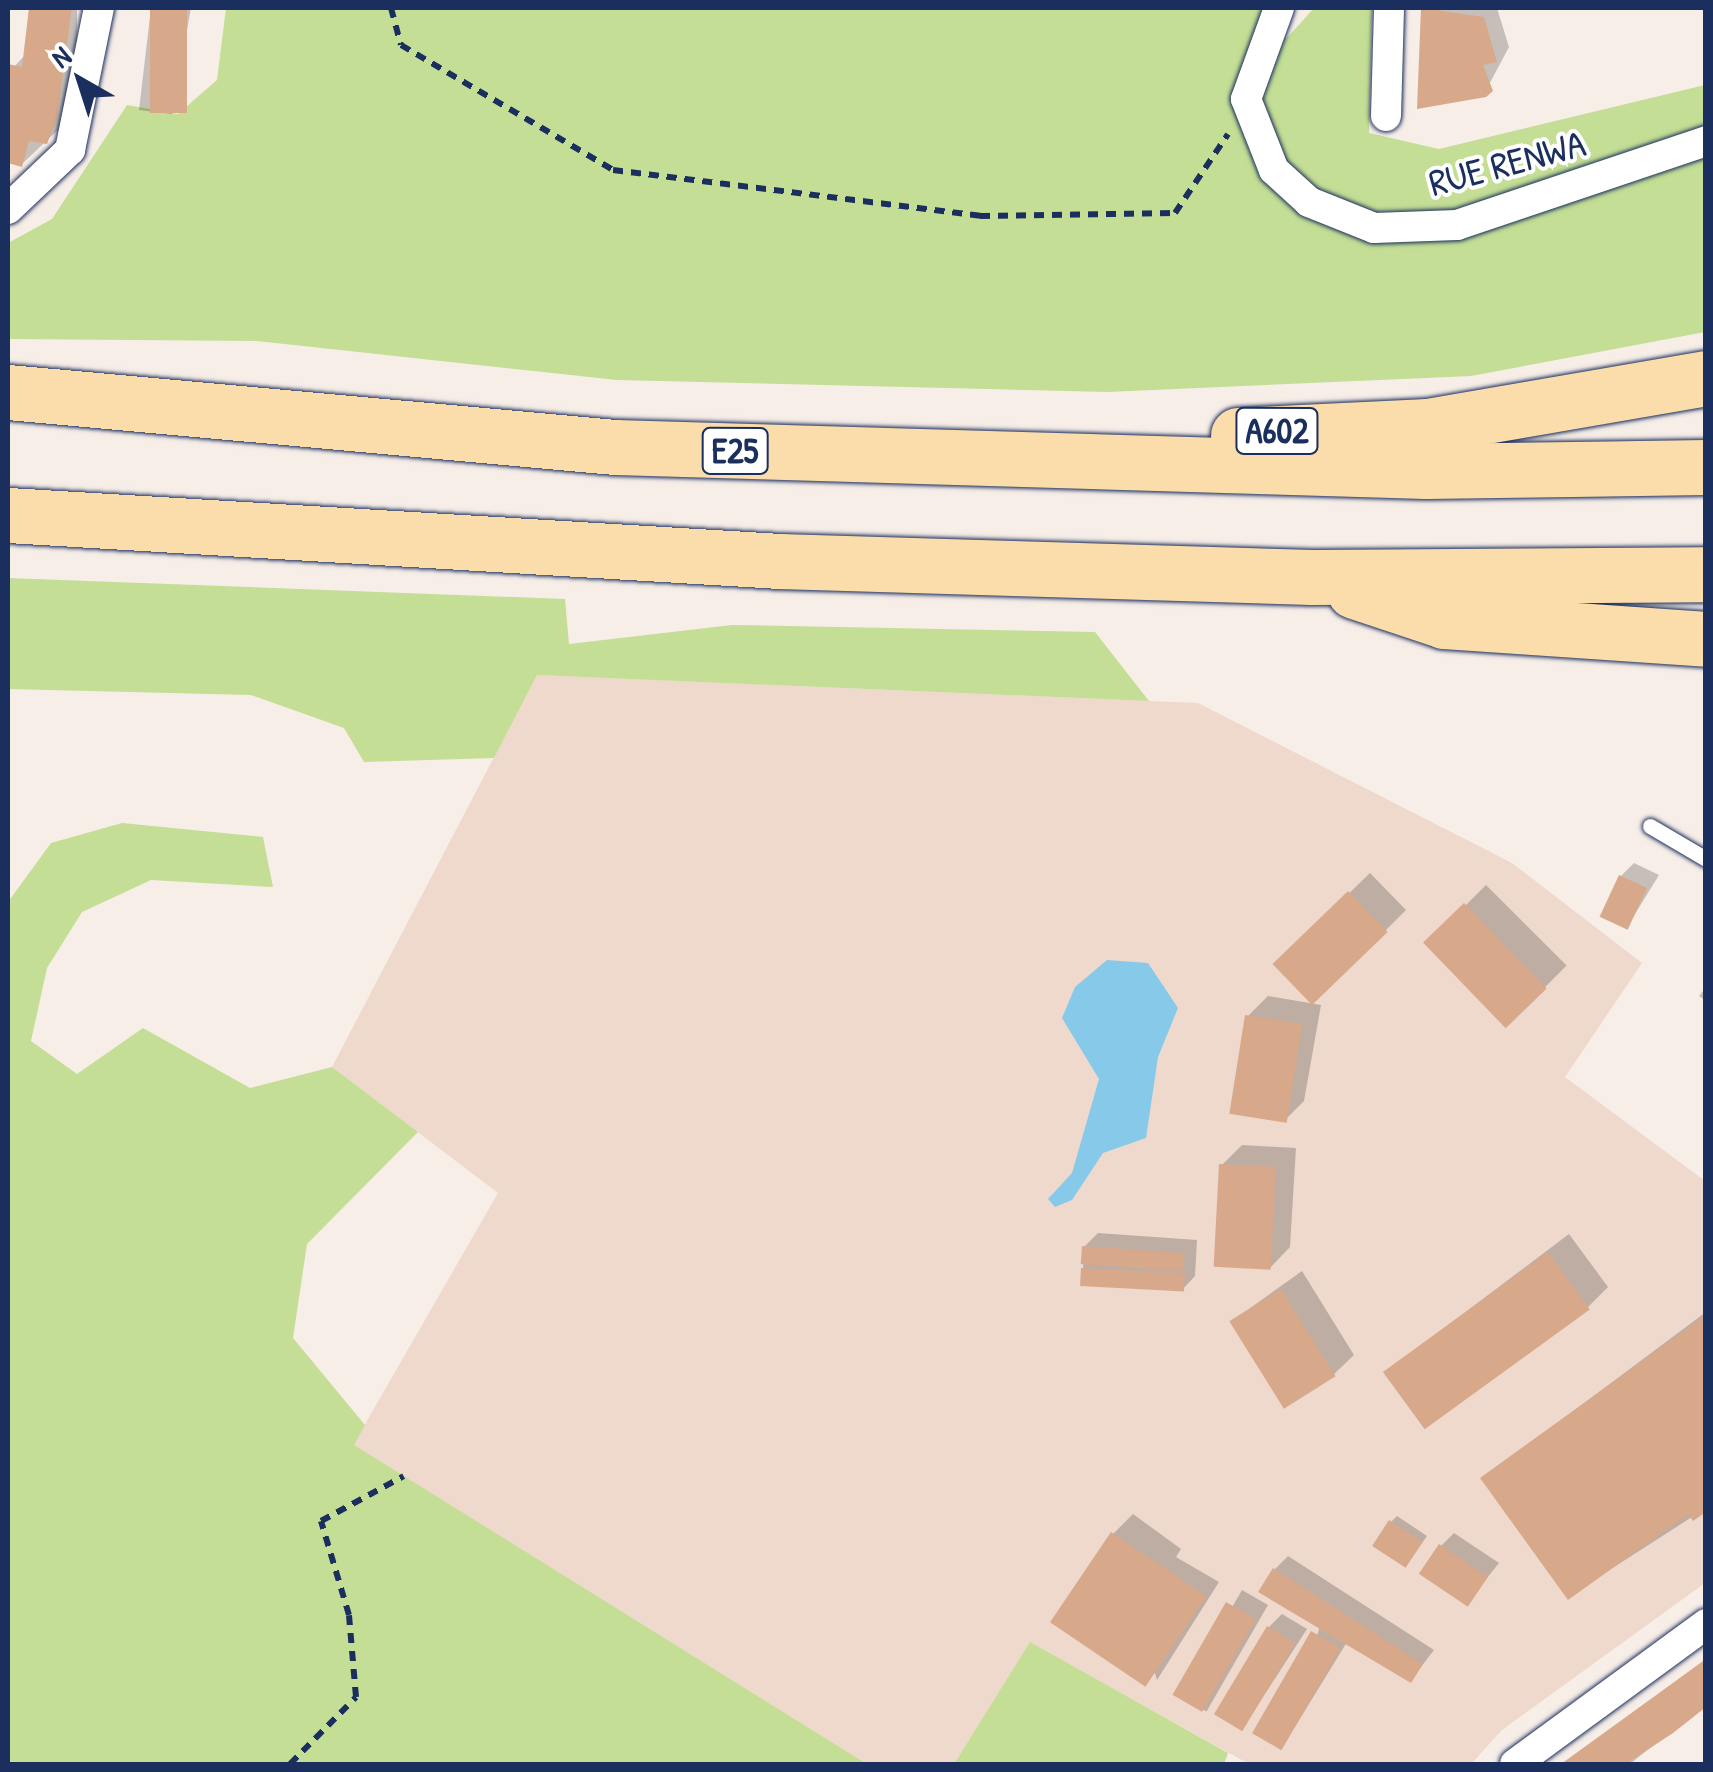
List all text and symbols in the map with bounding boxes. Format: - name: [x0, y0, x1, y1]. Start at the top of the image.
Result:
- north arrow: [30, 30, 130, 130]
- text: N: [43, 37, 79, 76]
- street label: RUE RENWA: [1424, 120, 1590, 206]
- road number: A602: [1234, 401, 1320, 461]
- road number: E25: [700, 421, 770, 481]

